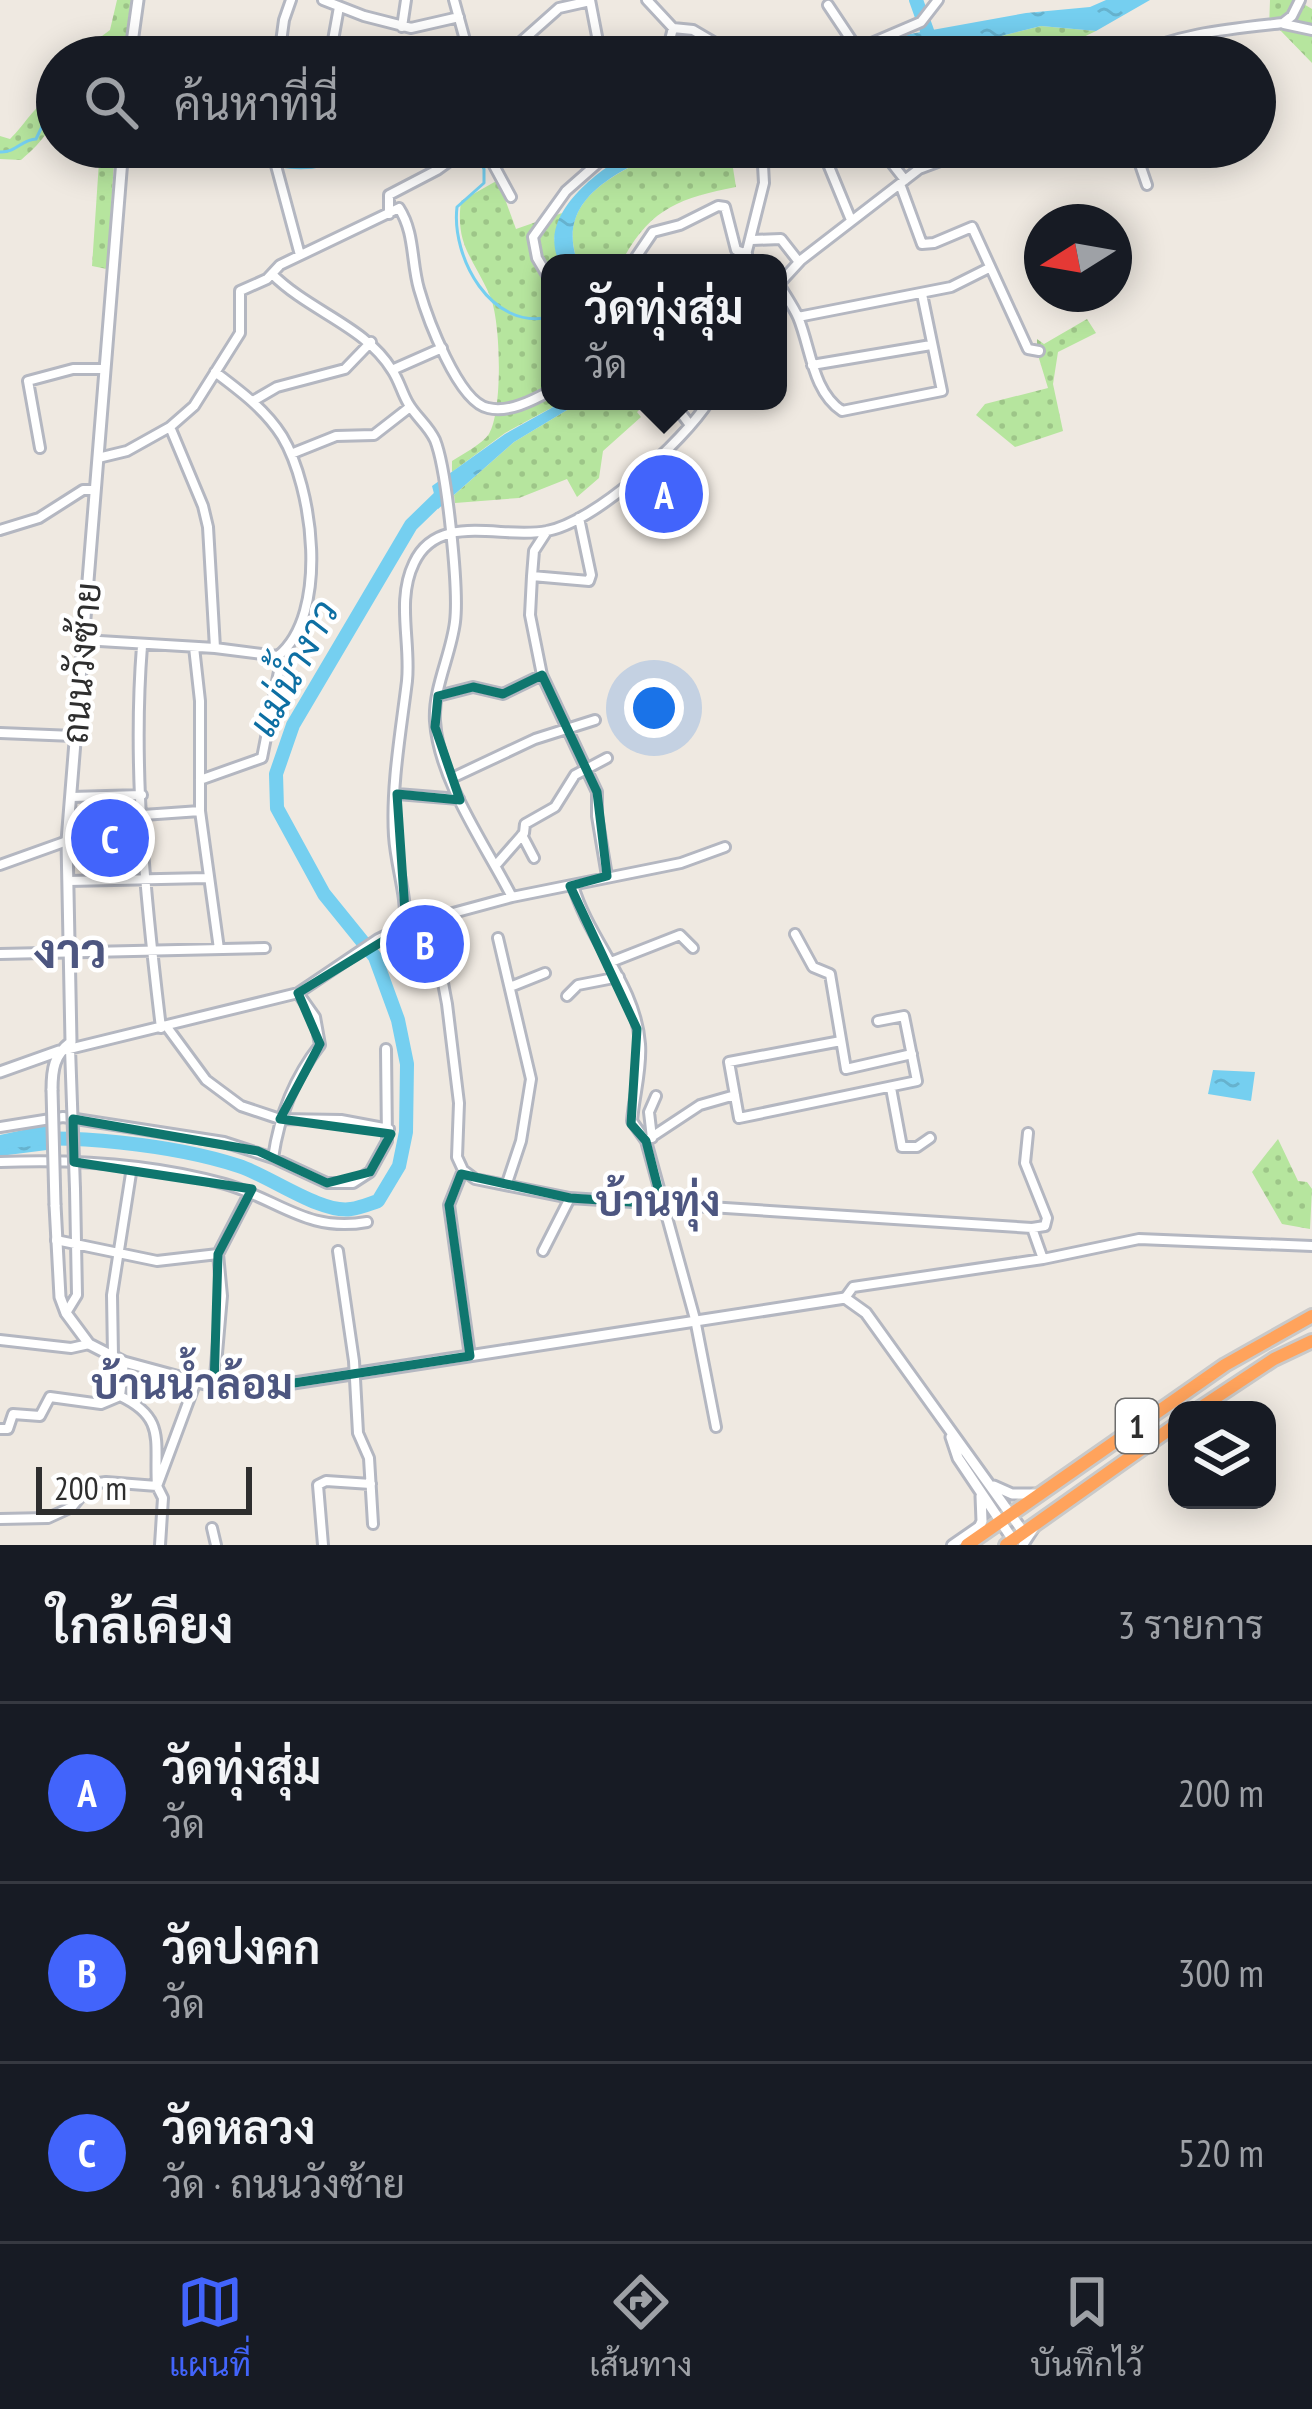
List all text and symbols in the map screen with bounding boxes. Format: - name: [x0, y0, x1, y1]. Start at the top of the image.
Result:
- search box: [36, 36, 1276, 168]
- icon: search: [78, 69, 144, 135]
- text: ค้นหาที่นี่: [174, 74, 338, 132]
- north arrow: [1024, 204, 1132, 312]
- popup: [541, 254, 787, 410]
- text: วัดทุ่งสุ่ม: [584, 278, 744, 336]
- text: วัด: [584, 338, 627, 389]
- pin: A: [625, 449, 703, 539]
- street label: ถนนวังซ้าย: [50, 580, 111, 746]
- water label: แม่น้ำงาว: [229, 588, 350, 745]
- your location: [624, 678, 684, 738]
- pin: C: [71, 793, 149, 883]
- pin: B: [386, 899, 464, 989]
- district label: งาว: [33, 919, 107, 981]
- district label: บ้านทุ่ง: [596, 1173, 720, 1232]
- district label: บ้านน้ำล้อม: [91, 1346, 293, 1411]
- road number: 1: [1116, 1399, 1158, 1453]
- map controls: [1168, 1401, 1276, 1509]
- button: layers: [1168, 1401, 1276, 1509]
- scale bar: [36, 1461, 252, 1514]
- text: 200 m: [54, 1466, 127, 1509]
- text: ใกล้เคียง: [48, 1591, 234, 1657]
- text: 3 รายการ: [1118, 1599, 1264, 1650]
- text: วัดทุ่งสุ่ม: [162, 1738, 321, 1796]
- text: A: [77, 1767, 97, 1818]
- text: 200 m: [1178, 1767, 1264, 1818]
- text: วัด: [162, 1798, 205, 1849]
- text: วัดปงคก: [162, 1918, 320, 1976]
- text: B: [77, 1947, 97, 1998]
- text: 300 m: [1178, 1947, 1264, 1998]
- text: วัด: [162, 1978, 205, 2029]
- text: วัดหลวง: [162, 2098, 316, 2156]
- text: C: [78, 2127, 96, 2178]
- text: 520 m: [1178, 2127, 1264, 2178]
- text: วัด · ถนนวังซ้าย: [162, 2158, 405, 2209]
- tab: แผนที่: [169, 2269, 251, 2385]
- tab: เส้นทาง: [589, 2269, 692, 2385]
- tab: บันทึกไว้: [1030, 2269, 1143, 2385]

